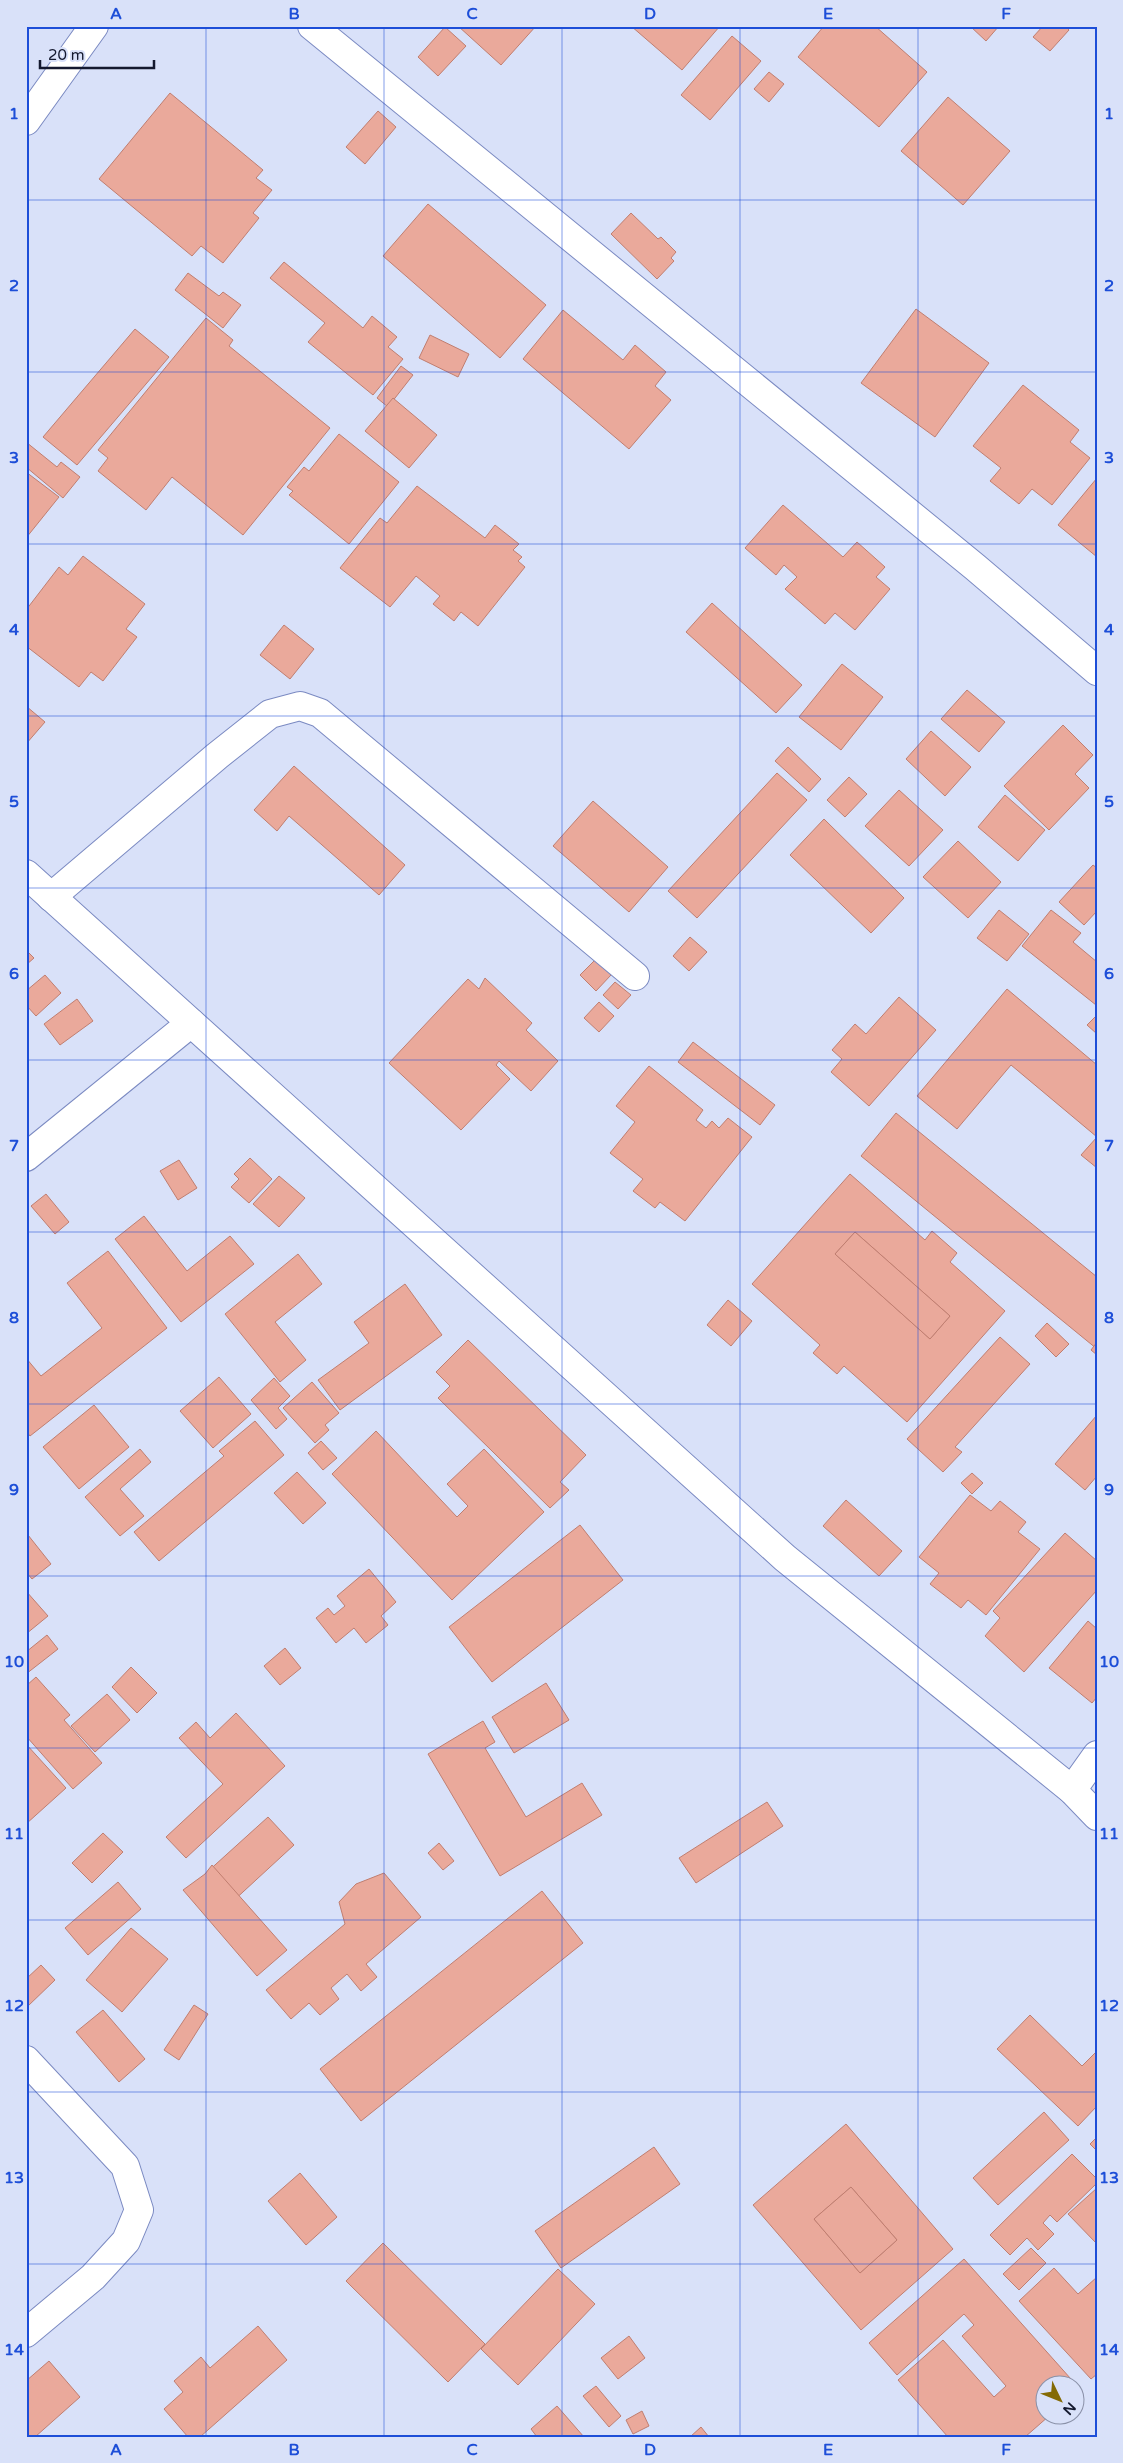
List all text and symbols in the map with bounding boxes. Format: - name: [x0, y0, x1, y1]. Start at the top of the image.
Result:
- text: A: [110, 4, 122, 24]
- text: B: [288, 4, 300, 24]
- text: C: [466, 4, 478, 24]
- text: D: [644, 4, 656, 24]
- text: E: [823, 4, 833, 24]
- text: F: [1001, 4, 1011, 24]
- scale bar: [40, 38, 154, 70]
- text: 20 m: [48, 46, 85, 64]
- text: 1: [9, 104, 19, 124]
- text: 1: [1104, 104, 1114, 124]
- text: 2: [9, 276, 19, 296]
- text: 2: [1104, 276, 1114, 296]
- text: 3: [9, 448, 19, 468]
- text: 3: [1104, 448, 1114, 468]
- text: 4: [9, 620, 19, 640]
- text: 4: [1104, 620, 1114, 640]
- text: 5: [9, 792, 19, 812]
- text: 5: [1104, 792, 1114, 812]
- text: 6: [9, 964, 19, 984]
- text: 6: [1104, 964, 1114, 984]
- text: 7: [9, 1136, 19, 1156]
- text: 7: [1104, 1136, 1114, 1156]
- text: 8: [9, 1308, 19, 1328]
- text: 8: [1104, 1308, 1114, 1328]
- text: 9: [9, 1480, 19, 1500]
- text: 9: [1104, 1480, 1114, 1500]
- text: 10: [4, 1652, 24, 1672]
- text: 10: [1099, 1652, 1119, 1672]
- text: 11: [4, 1824, 24, 1844]
- text: 11: [1099, 1824, 1119, 1844]
- text: 12: [4, 1996, 24, 2016]
- text: 12: [1099, 1996, 1119, 2016]
- text: 13: [4, 2168, 24, 2188]
- text: 13: [1099, 2168, 1119, 2188]
- text: 14: [4, 2340, 24, 2360]
- text: 14: [1099, 2340, 1119, 2360]
- north arrow: [1036, 2376, 1086, 2426]
- text: N: [1059, 2399, 1079, 2418]
- text: A: [110, 2440, 122, 2460]
- text: B: [288, 2440, 300, 2460]
- text: C: [466, 2440, 478, 2460]
- text: D: [644, 2440, 656, 2460]
- text: E: [823, 2440, 833, 2460]
- text: F: [1001, 2440, 1011, 2460]

